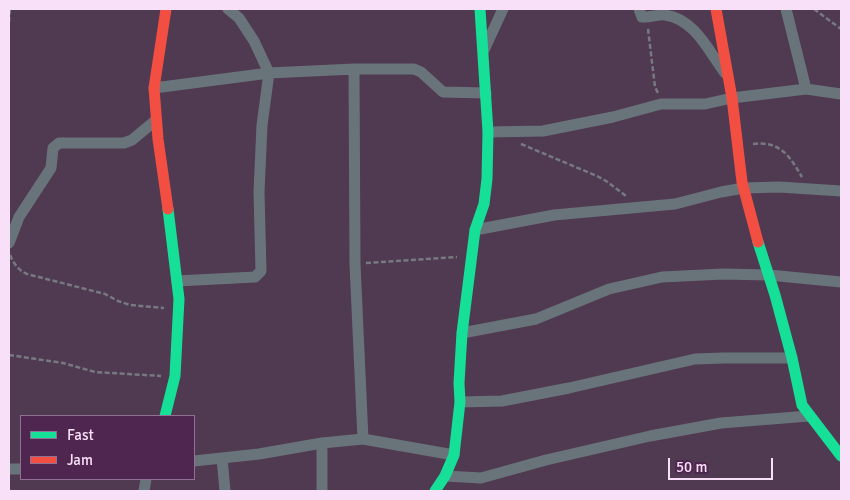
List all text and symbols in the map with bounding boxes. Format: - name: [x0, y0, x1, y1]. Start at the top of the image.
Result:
- legend: [20, 415, 195, 480]
- text: Fast: [67, 426, 94, 444]
- scale bar: [670, 448, 775, 480]
- text: Jam: [67, 451, 93, 469]
- text: 50 m: [676, 458, 707, 476]

